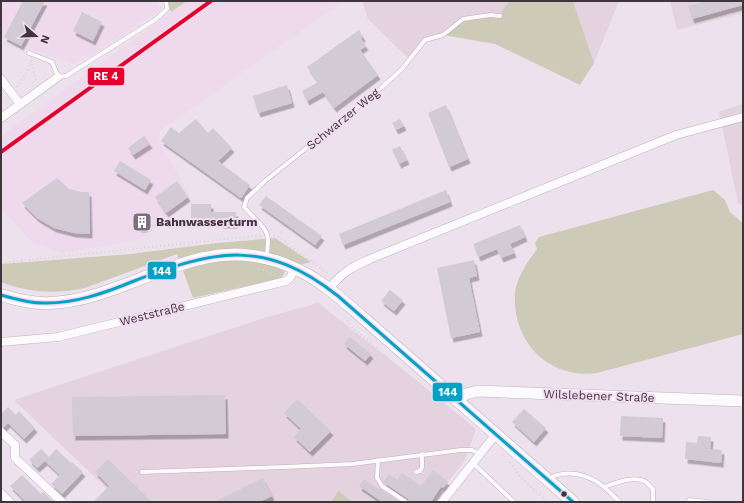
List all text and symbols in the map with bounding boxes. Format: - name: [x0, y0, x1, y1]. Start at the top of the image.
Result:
- north arrow: [16, 16, 56, 56]
- text: N: [37, 33, 52, 45]
- line badge: RE 4: [87, 67, 125, 86]
- text: RE 4: [94, 70, 118, 83]
- street label: Schwarzer Weg: [304, 85, 383, 153]
- building icon: Bahnwasserturm: [131, 211, 153, 233]
- place label: Bahnwasserturm: [156, 215, 258, 229]
- line badge: 144: [147, 261, 177, 280]
- text: 144: [153, 265, 171, 278]
- street label: Weststraße: [118, 299, 186, 329]
- line badge: 144: [432, 382, 463, 402]
- text: 144: [439, 386, 457, 399]
- street label: Wilslebener Straße: [543, 387, 655, 405]
- unlabelled marker: [559, 489, 569, 499]

